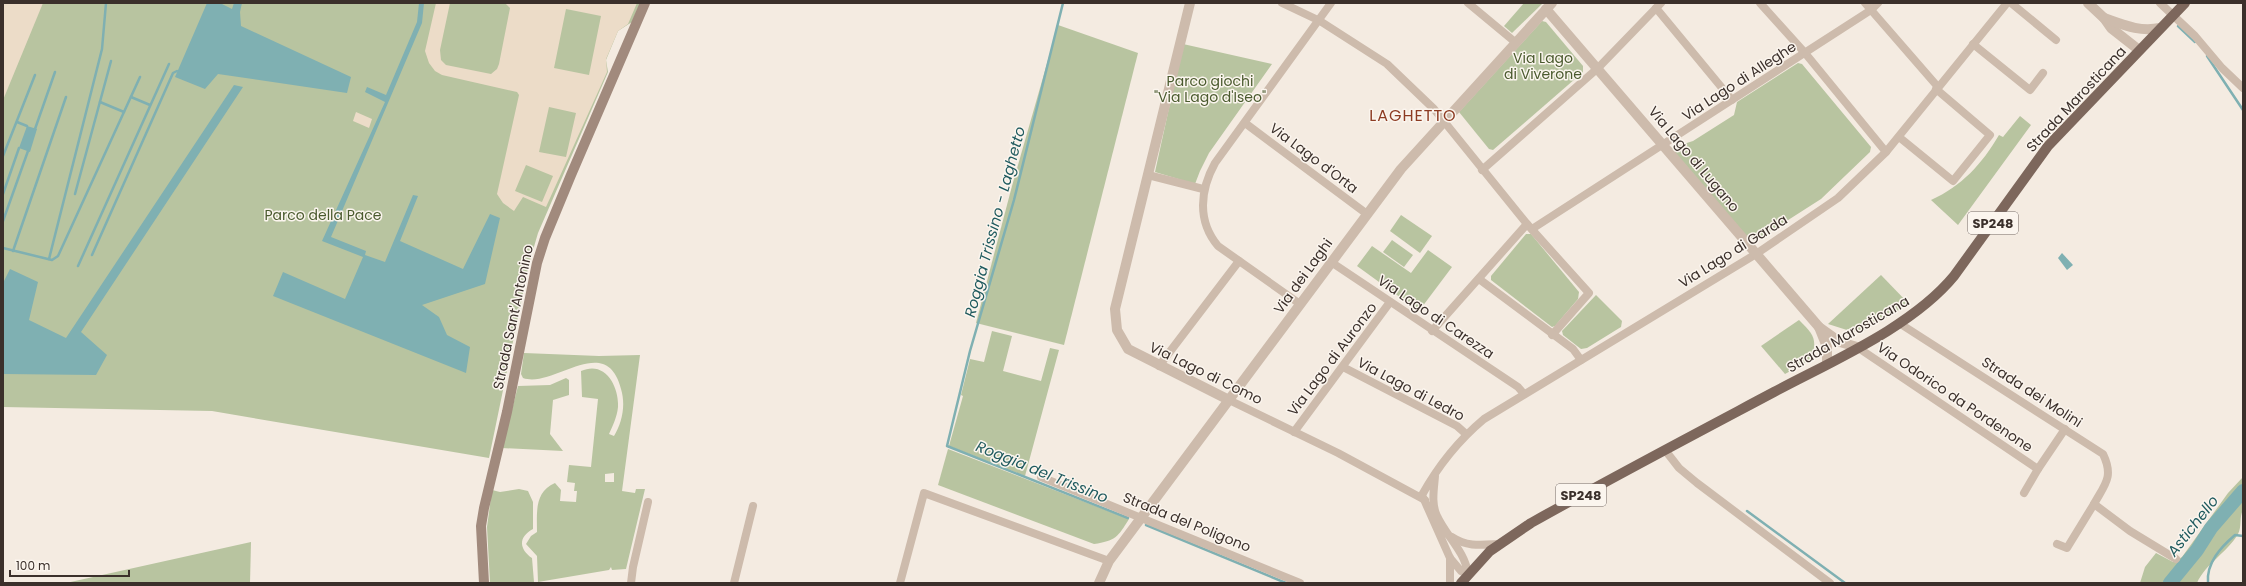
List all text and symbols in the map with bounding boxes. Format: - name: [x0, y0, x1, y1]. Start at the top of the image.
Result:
- street label: Via Lago di Alleghe: [1678, 36, 1800, 125]
- street label: Strada Marosticana: [2021, 41, 2131, 157]
- park label: Via Lago di Viverone: [1504, 48, 1582, 84]
- park label: Parco giochi "Via Lago d'Iseo": [1154, 71, 1266, 107]
- street label: Via Lago di Lugano: [1644, 102, 1744, 216]
- district label: LAGHETTO: [1369, 104, 1457, 127]
- street label: Via Lago d'Orta: [1266, 118, 1362, 198]
- water label: Roggia Trissino - Laghetto: [959, 124, 1030, 320]
- park label: Parco della Pace: [265, 205, 382, 225]
- street label: Via Lago di Garda: [1675, 209, 1791, 293]
- road number: SP248: [1968, 212, 2018, 234]
- street label: Via dei Laghi: [1269, 234, 1337, 318]
- street label: Strada Sant'Antonino: [488, 243, 538, 391]
- street label: Via Lago di Carezza: [1374, 270, 1498, 364]
- street label: Strada Marosticana: [1783, 291, 1913, 377]
- street label: Via Lago di Auronzo: [1283, 298, 1381, 420]
- street label: Via Lago di Como: [1146, 337, 1266, 409]
- street label: Via Odorico da Pordenone: [1873, 337, 2037, 457]
- street label: Via Lago di Ledro: [1354, 352, 1468, 426]
- street label: Strada dei Molini: [1978, 352, 2086, 432]
- water label: Roggia del Trissino: [973, 435, 1111, 508]
- road number: SP248: [1556, 484, 1606, 506]
- street label: Strada del Poligono: [1120, 487, 1254, 557]
- water label: Astichello: [2162, 491, 2223, 561]
- scale bar: [10, 552, 129, 578]
- text: 100 m: [16, 557, 50, 574]

